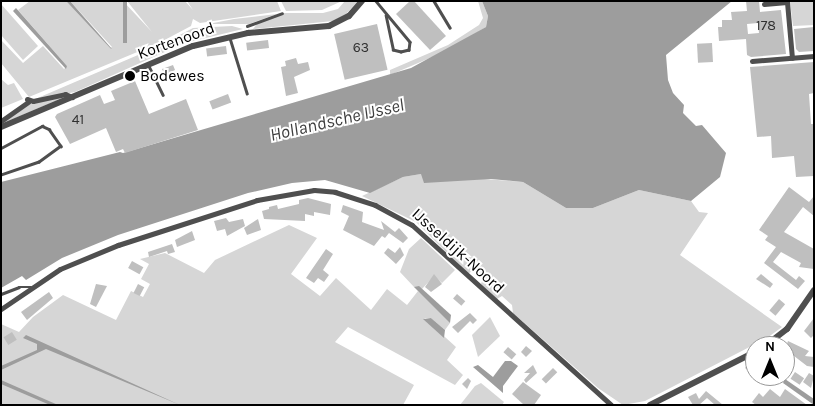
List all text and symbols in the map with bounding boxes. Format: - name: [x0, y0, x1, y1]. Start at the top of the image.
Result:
- street label: Kortenoord: [135, 18, 217, 64]
- house number: 178: [756, 18, 776, 34]
- house number: 63: [353, 40, 369, 56]
- place label: Bodewes: [140, 66, 205, 86]
- marker: Bodewes: [124, 70, 136, 82]
- water label: Hollandsche IJssel: [268, 94, 406, 146]
- house number: 41: [72, 112, 84, 128]
- street label: IJsseldijk-Noord: [408, 204, 508, 298]
- north arrow: [745, 336, 795, 386]
- text: N: [765, 338, 775, 355]

